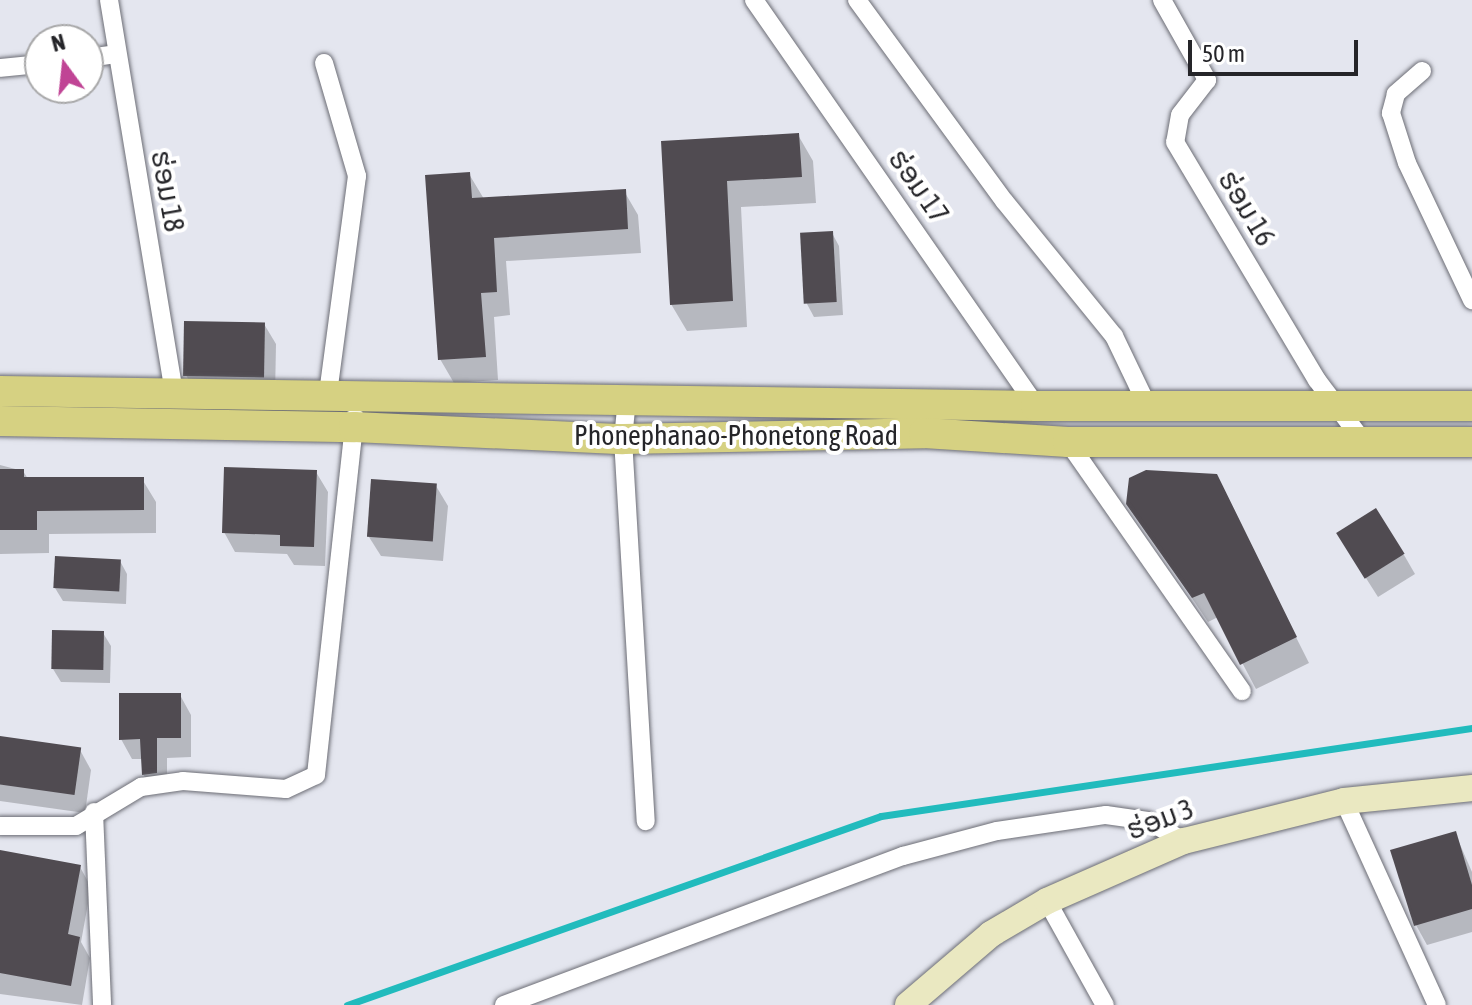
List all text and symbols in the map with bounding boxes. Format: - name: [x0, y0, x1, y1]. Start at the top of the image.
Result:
- north arrow: [24, 24, 104, 104]
- scale bar: [1192, 24, 1362, 74]
- text: N: [49, 29, 68, 57]
- text: 50 m: [1202, 40, 1245, 67]
- street label: ຮ່ອມ 17: [882, 143, 956, 229]
- street label: ຮ່ອມ 18: [144, 148, 192, 234]
- street label: ຮ່ອມ 16: [1212, 164, 1282, 252]
- street label: Phonephanao-Phonetong Road: [574, 418, 898, 452]
- street label: ຮ່ອມ 3: [1122, 791, 1198, 847]

